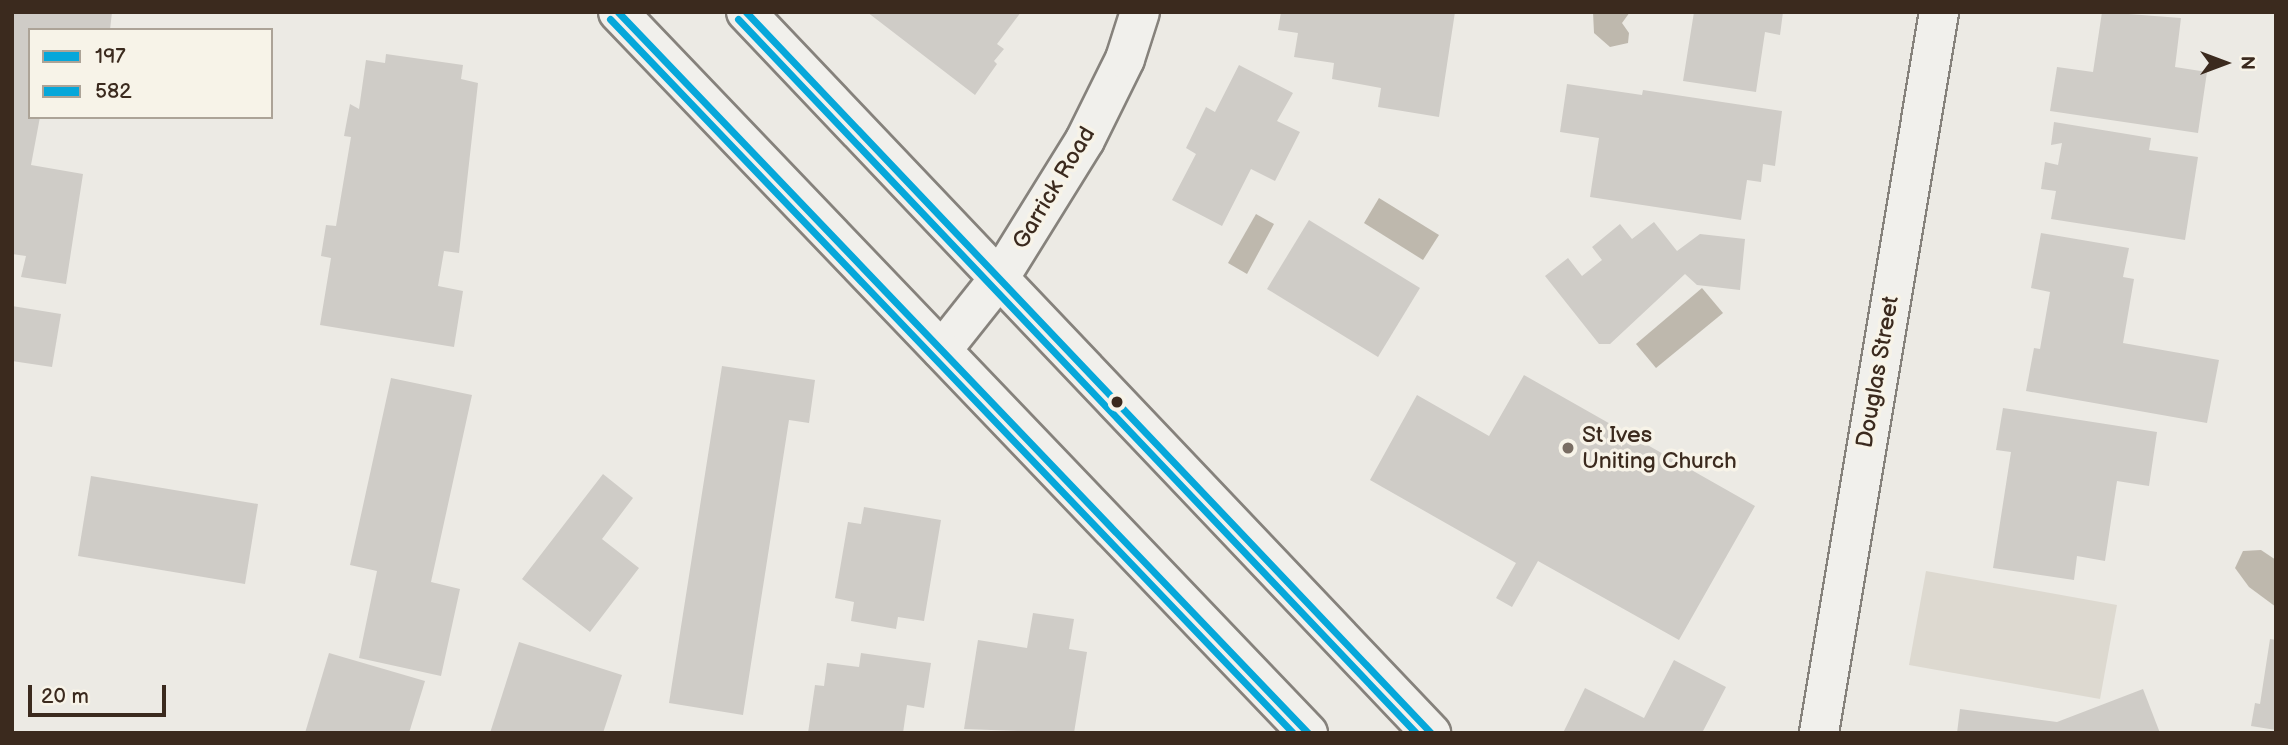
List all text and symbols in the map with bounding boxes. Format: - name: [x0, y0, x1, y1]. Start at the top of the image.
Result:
- legend: [28, 28, 273, 119]
- north arrow: [2190, 28, 2260, 98]
- text: 197: [95, 44, 126, 69]
- text: N: [2235, 56, 2258, 70]
- text: 582: [95, 79, 132, 104]
- street label: Garrick Road: [1007, 122, 1101, 254]
- street label: Douglas Street: [1851, 294, 1905, 450]
- unlabelled marker: [1110, 395, 1124, 409]
- place label: St Ives Uniting Church: [1582, 421, 1737, 475]
- marker: St Ives Uniting Church: [1560, 440, 1576, 456]
- scale bar: [32, 672, 170, 716]
- text: 20 m: [41, 684, 89, 709]

